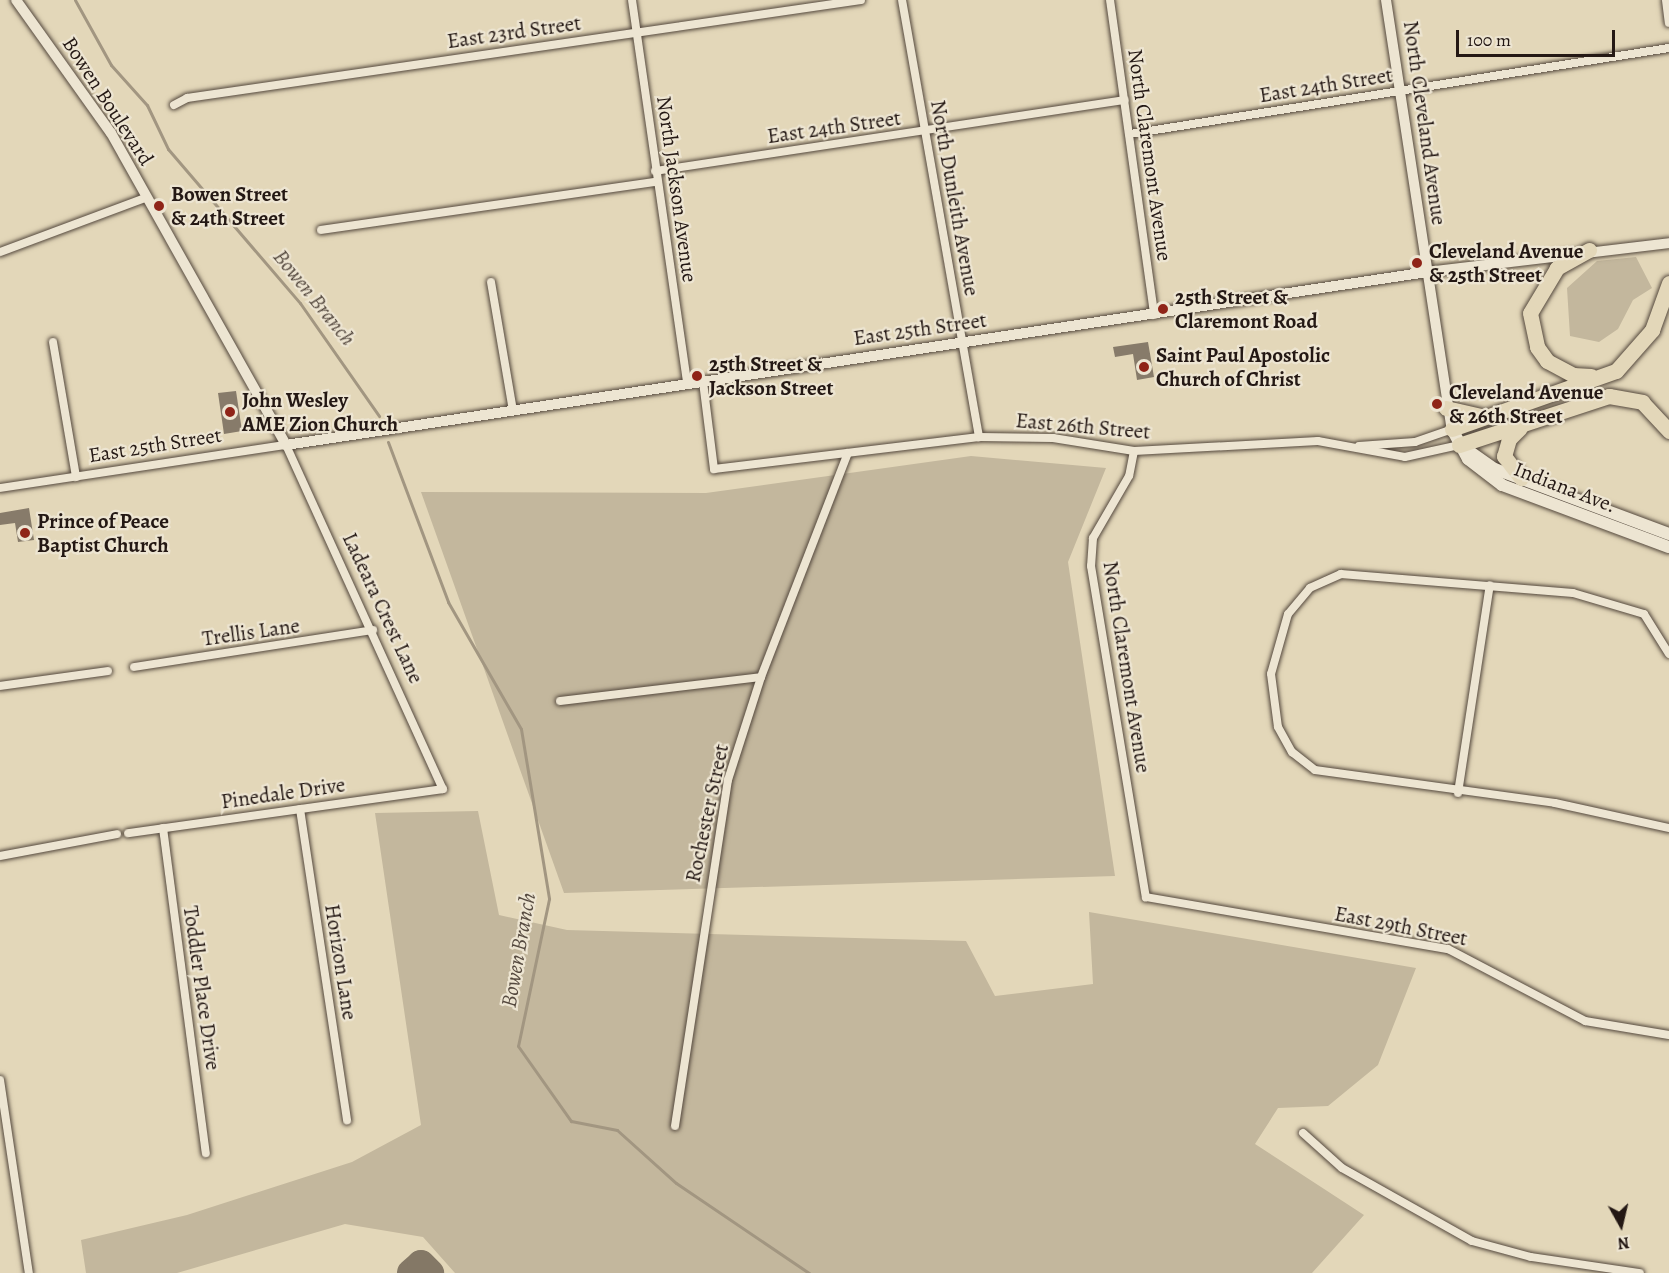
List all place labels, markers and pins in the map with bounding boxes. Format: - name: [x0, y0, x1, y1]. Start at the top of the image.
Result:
- place label: Bowen Street & 24th Street: [171, 181, 288, 231]
- marker: Bowen Street & 24th Street: [152, 199, 166, 213]
- place label: Cleveland Avenue & 25th Street: [1429, 238, 1584, 288]
- marker: Cleveland Avenue & 25th Street: [1410, 256, 1424, 270]
- place label: 25th Street & Claremont Road: [1175, 284, 1318, 334]
- marker: 25th Street & Claremont Road: [1156, 302, 1170, 316]
- place label: Saint Paul Apostolic Church of Christ: [1156, 342, 1330, 392]
- place label: 25th Street & Jackson Street: [709, 351, 833, 401]
- marker: Saint Paul Apostolic Church of Christ: [1137, 360, 1151, 374]
- marker: 25th Street & Jackson Street: [690, 369, 704, 383]
- place label: Cleveland Avenue & 26th Street: [1449, 379, 1604, 429]
- place label: John Wesley AME Zion Church: [242, 387, 398, 437]
- marker: Cleveland Avenue & 26th Street: [1430, 397, 1444, 411]
- marker: John Wesley AME Zion Church: [223, 405, 237, 419]
- place label: Prince of Peace Baptist Church: [37, 508, 169, 558]
- marker: Prince of Peace Baptist Church: [18, 526, 32, 540]

